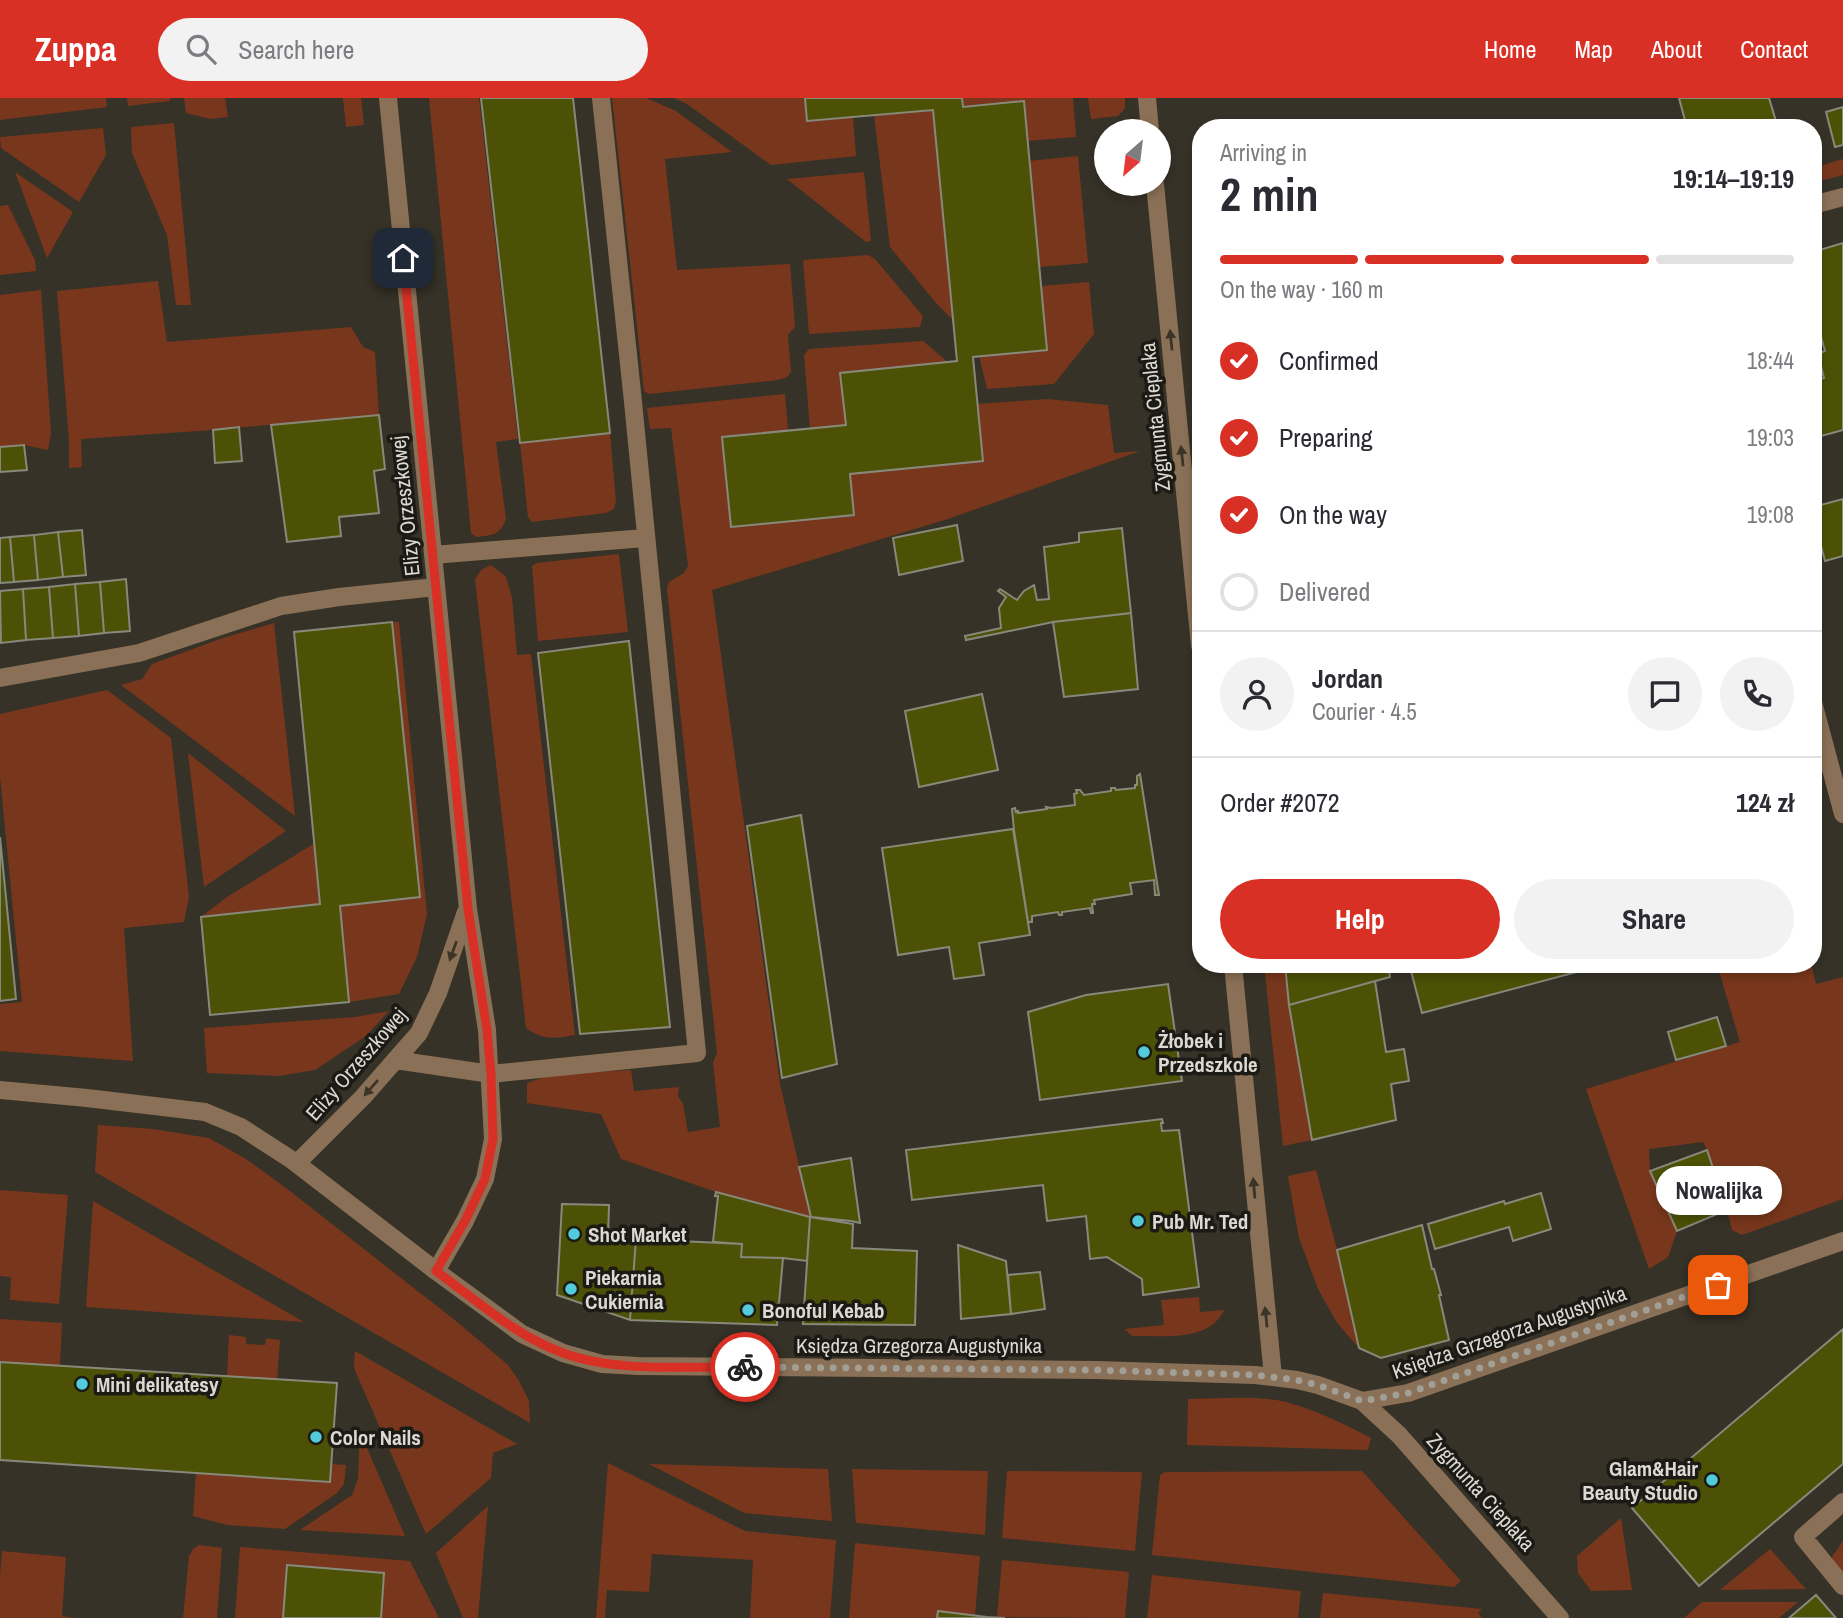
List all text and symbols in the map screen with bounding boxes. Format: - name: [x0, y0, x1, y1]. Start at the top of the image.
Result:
- search box: [158, 18, 648, 81]
- text: Zuppa: [35, 27, 116, 71]
- icon: search: [182, 30, 220, 68]
- text: Search here: [238, 32, 354, 67]
- text: Home: [1484, 33, 1536, 65]
- text: Map: [1574, 33, 1613, 65]
- text: About: [1651, 33, 1702, 65]
- text: Contact: [1740, 33, 1808, 65]
- north arrow: [1094, 119, 1171, 196]
- map controls: [1094, 119, 1171, 196]
- text: Arriving in: [1220, 137, 1307, 168]
- text: 19:14–19:19: [1673, 161, 1794, 196]
- text: 2 min: [1220, 163, 1319, 225]
- pin: [373, 228, 433, 288]
- icon: home: [384, 239, 422, 277]
- text: On the way · 160 m: [1220, 274, 1384, 305]
- one-way arrow: [1165, 328, 1176, 350]
- street label: Zygmunta Cieplaka: [1133, 341, 1177, 493]
- icon: check: [1220, 342, 1258, 380]
- text: Confirmed: [1279, 343, 1379, 378]
- text: 18:44: [1747, 345, 1794, 376]
- icon: check: [1220, 419, 1258, 457]
- text: Preparing: [1279, 420, 1373, 455]
- text: 19:03: [1747, 422, 1794, 453]
- street label: Elizy Orzeszkowej: [383, 435, 427, 577]
- one-way arrow: [1176, 445, 1187, 467]
- icon: check: [1220, 496, 1258, 534]
- text: On the way: [1279, 497, 1387, 532]
- text: 19:08: [1747, 499, 1794, 530]
- text: Delivered: [1279, 574, 1370, 609]
- button: person: [1220, 657, 1294, 731]
- button: chat: [1628, 657, 1702, 731]
- button: phone: [1720, 657, 1794, 731]
- text: Jordan: [1312, 661, 1383, 696]
- text: Courier · 4.5: [1312, 696, 1417, 727]
- text: Order #2072: [1220, 785, 1340, 820]
- text: 124 zł: [1736, 785, 1794, 820]
- button: Help: [1220, 879, 1500, 959]
- button: Share: [1514, 879, 1794, 959]
- one-way arrow: [447, 941, 458, 962]
- street label: Elizy Orzeszkowej: [299, 1001, 413, 1127]
- place label: Żłobek i Przedszkole: [1158, 1026, 1258, 1079]
- marker: Żłobek i Przedszkole: [1136, 1044, 1152, 1060]
- one-way arrow: [364, 1080, 379, 1097]
- callout: Nowalijka: [1655, 1166, 1781, 1215]
- text: Nowalijka: [1675, 1175, 1763, 1206]
- one-way arrow: [1248, 1177, 1259, 1199]
- place label: Pub Mr. Ted: [1152, 1207, 1248, 1236]
- marker: Pub Mr. Ted: [1130, 1213, 1146, 1229]
- place label: Shot Market: [588, 1220, 687, 1249]
- marker: Shot Market: [566, 1226, 582, 1242]
- pin: [1688, 1255, 1748, 1315]
- place label: Piekarnia Cukiernia: [585, 1263, 664, 1316]
- icon: bag: [1699, 1266, 1737, 1304]
- street label: Księdza Grzegorza Augustynika: [1388, 1278, 1630, 1386]
- marker: Piekarnia Cukiernia: [563, 1281, 579, 1297]
- place label: Bonoful Kebab: [762, 1296, 884, 1325]
- marker: Bonoful Kebab: [740, 1302, 756, 1318]
- one-way arrow: [1261, 1305, 1272, 1327]
- street label: Księdza Grzegorza Augustynika: [796, 1331, 1042, 1360]
- courier: [710, 1332, 780, 1402]
- icon: bike: [726, 1348, 764, 1386]
- place label: Mini delikatesy: [96, 1370, 219, 1399]
- marker: Mini delikatesy: [74, 1376, 90, 1392]
- place label: Color Nails: [330, 1423, 421, 1452]
- street label: Zygmunta Cieplaka: [1420, 1427, 1542, 1557]
- marker: Color Nails: [308, 1429, 324, 1445]
- place label: Glam&Hair Beauty Studio: [1582, 1454, 1698, 1507]
- marker: Glam&Hair Beauty Studio: [1704, 1472, 1720, 1488]

